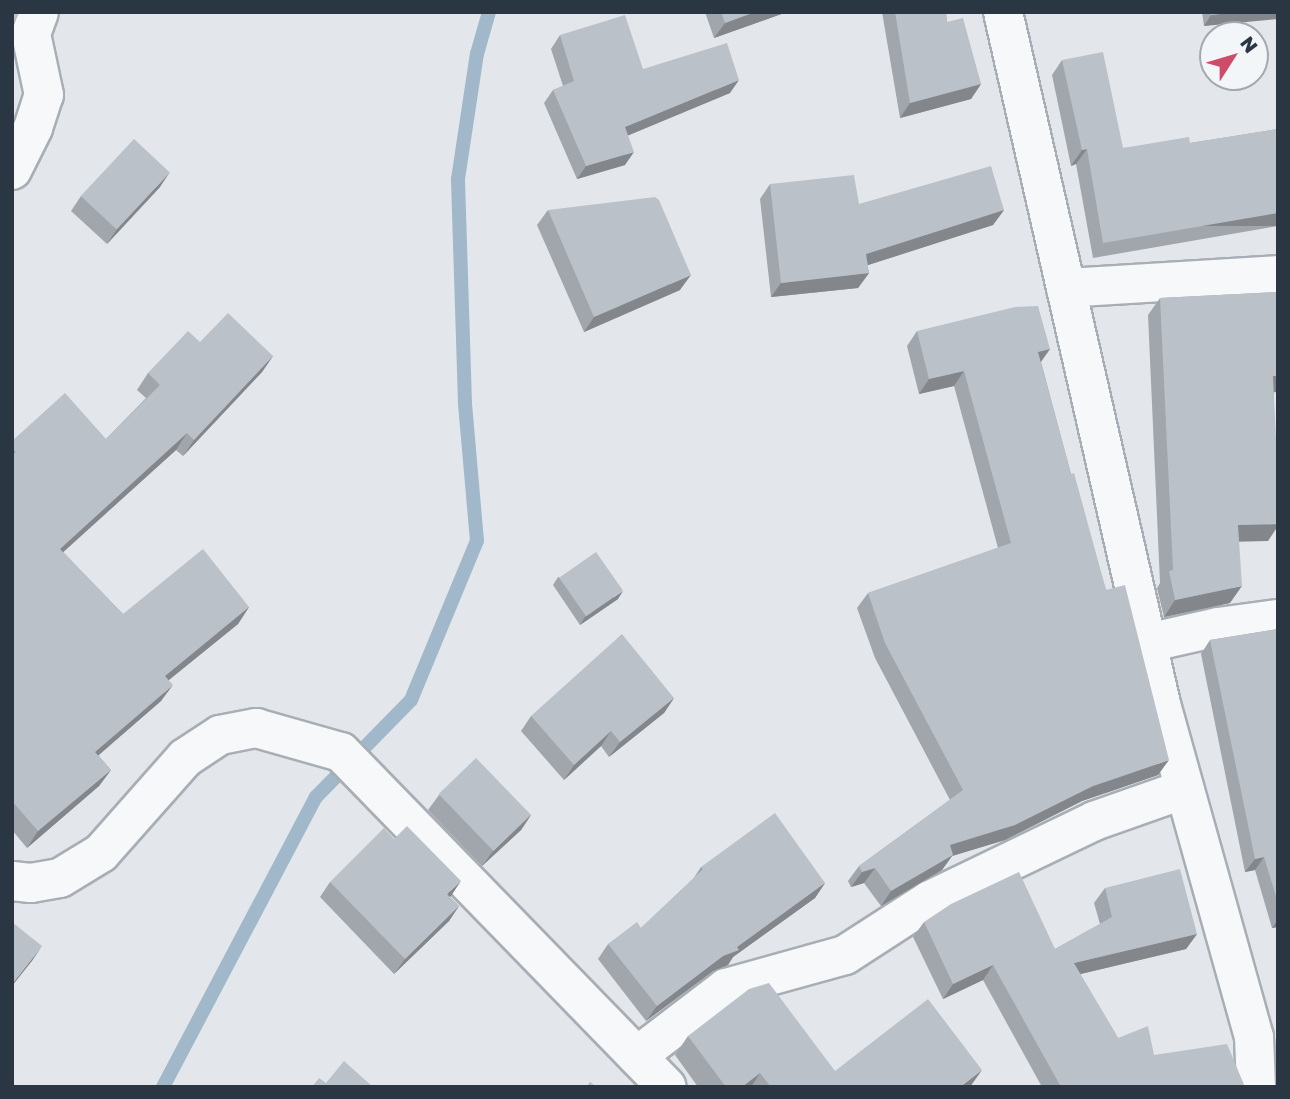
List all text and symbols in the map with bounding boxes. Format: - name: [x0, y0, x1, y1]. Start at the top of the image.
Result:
- north arrow: [1199, 21, 1269, 91]
- text: N: [1236, 32, 1263, 57]

